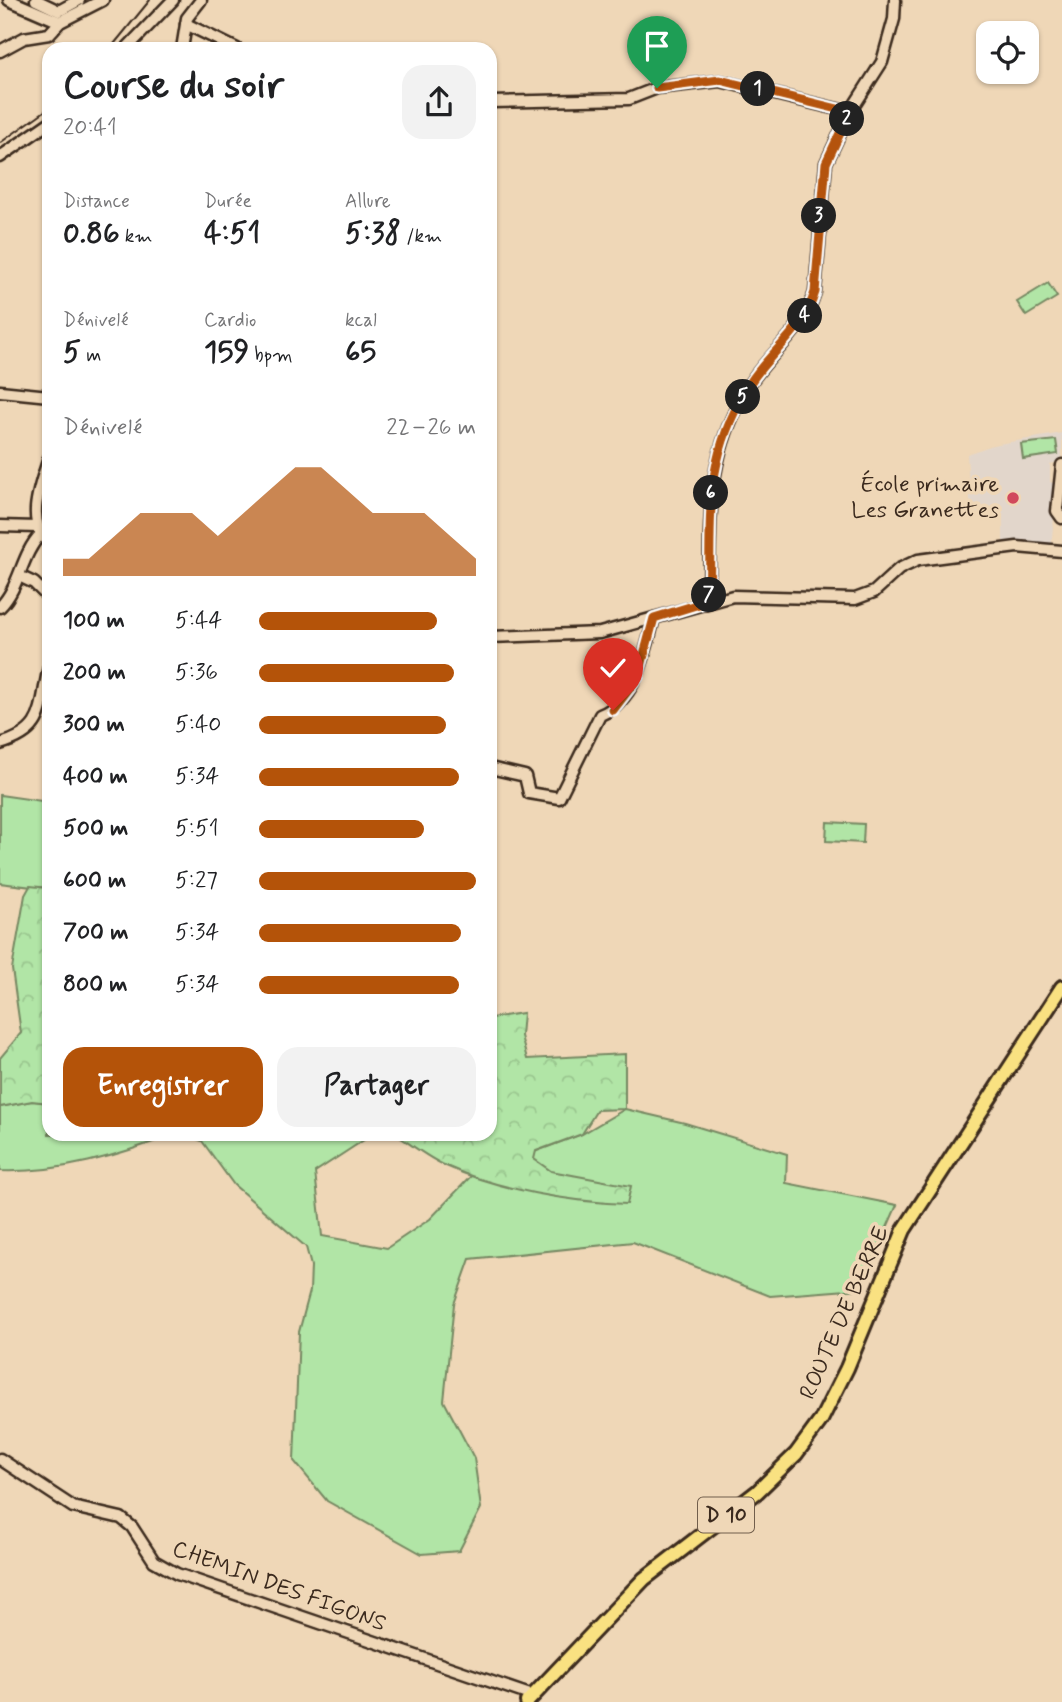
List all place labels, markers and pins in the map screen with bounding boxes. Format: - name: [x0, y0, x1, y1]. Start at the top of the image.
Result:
- pin: [627, 16, 687, 88]
- pin: 1: [740, 72, 776, 106]
- pin: 2: [830, 102, 864, 136]
- pin: 3: [802, 198, 836, 234]
- pin: 4: [788, 298, 822, 334]
- pin: 5: [726, 380, 760, 414]
- place label: École primaire Les Granettes: [851, 469, 999, 526]
- pin: 6: [694, 476, 728, 510]
- marker: École primaire Les Granettes: [1005, 490, 1021, 506]
- pin: 7: [692, 578, 726, 612]
- pin: [583, 638, 643, 710]

